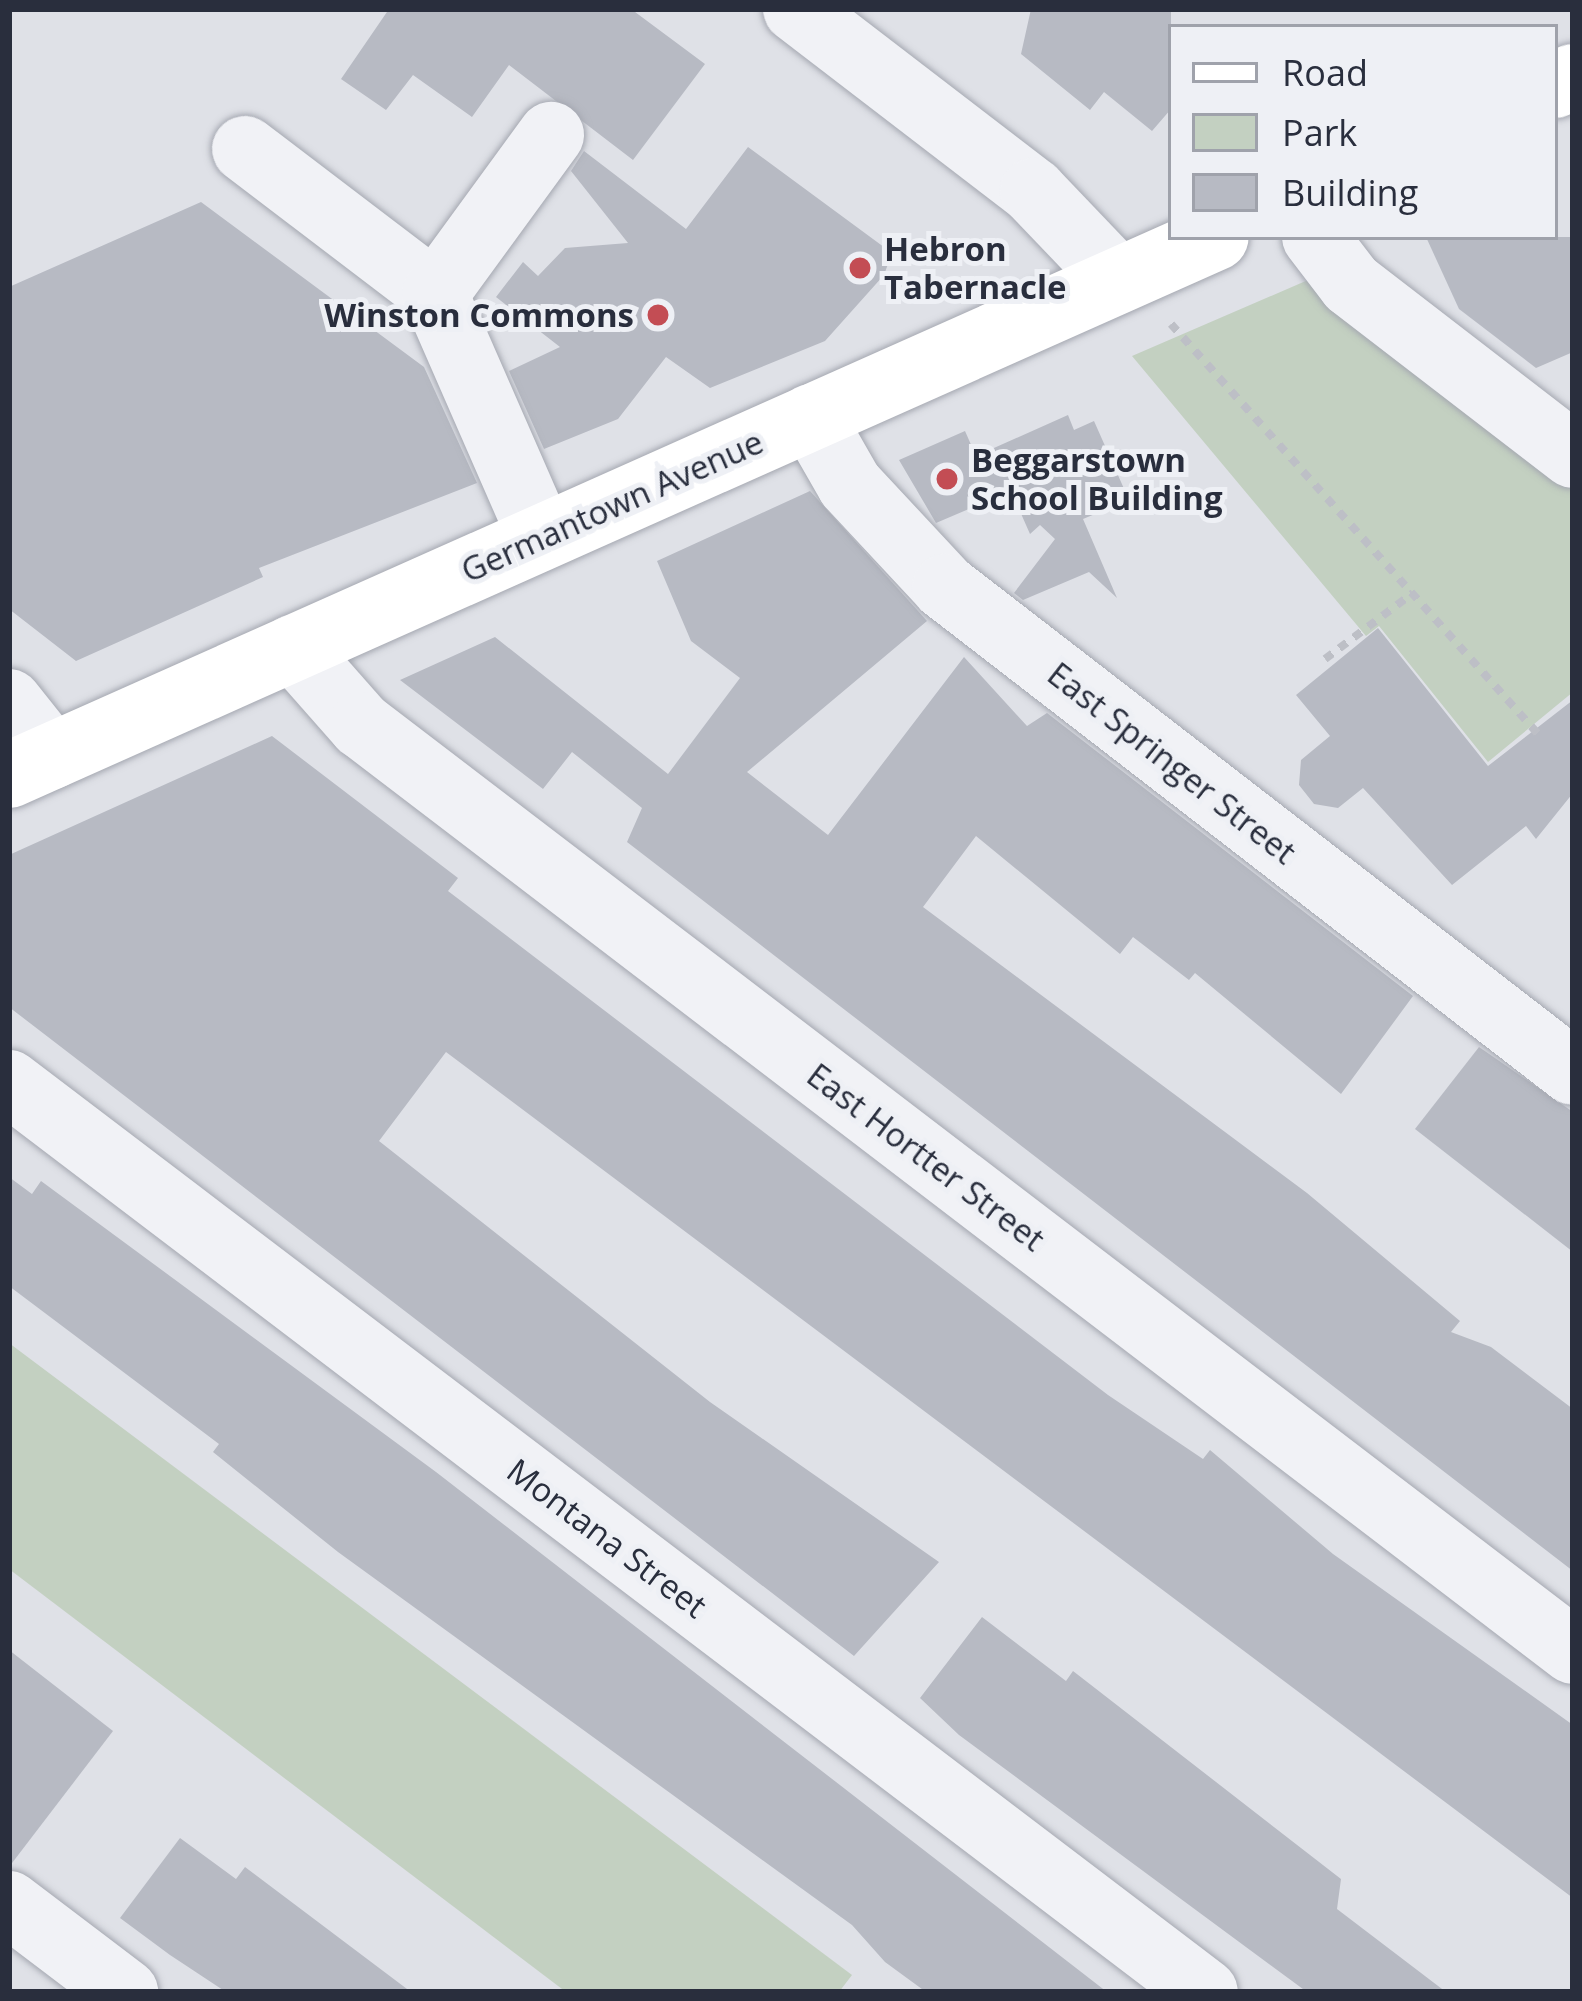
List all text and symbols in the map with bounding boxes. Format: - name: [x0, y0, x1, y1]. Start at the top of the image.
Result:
- legend: [1168, 24, 1558, 240]
- text: Road: [1282, 48, 1368, 97]
- text: Park: [1282, 108, 1357, 157]
- text: Building: [1282, 168, 1418, 217]
- place label: Hebron Tabernacle: [884, 229, 1067, 307]
- marker: Hebron Tabernacle: [847, 255, 873, 281]
- place label: Winston Commons: [324, 295, 634, 335]
- marker: Winston Commons: [645, 302, 671, 328]
- street label: Germantown Avenue: [455, 422, 769, 590]
- place label: Beggarstown School Building: [971, 440, 1223, 518]
- marker: Beggarstown School Building: [934, 466, 960, 492]
- street label: East Springer Street: [1040, 654, 1304, 872]
- street label: East Hortter Street: [800, 1055, 1052, 1259]
- street label: Montana Street: [500, 1450, 714, 1626]

